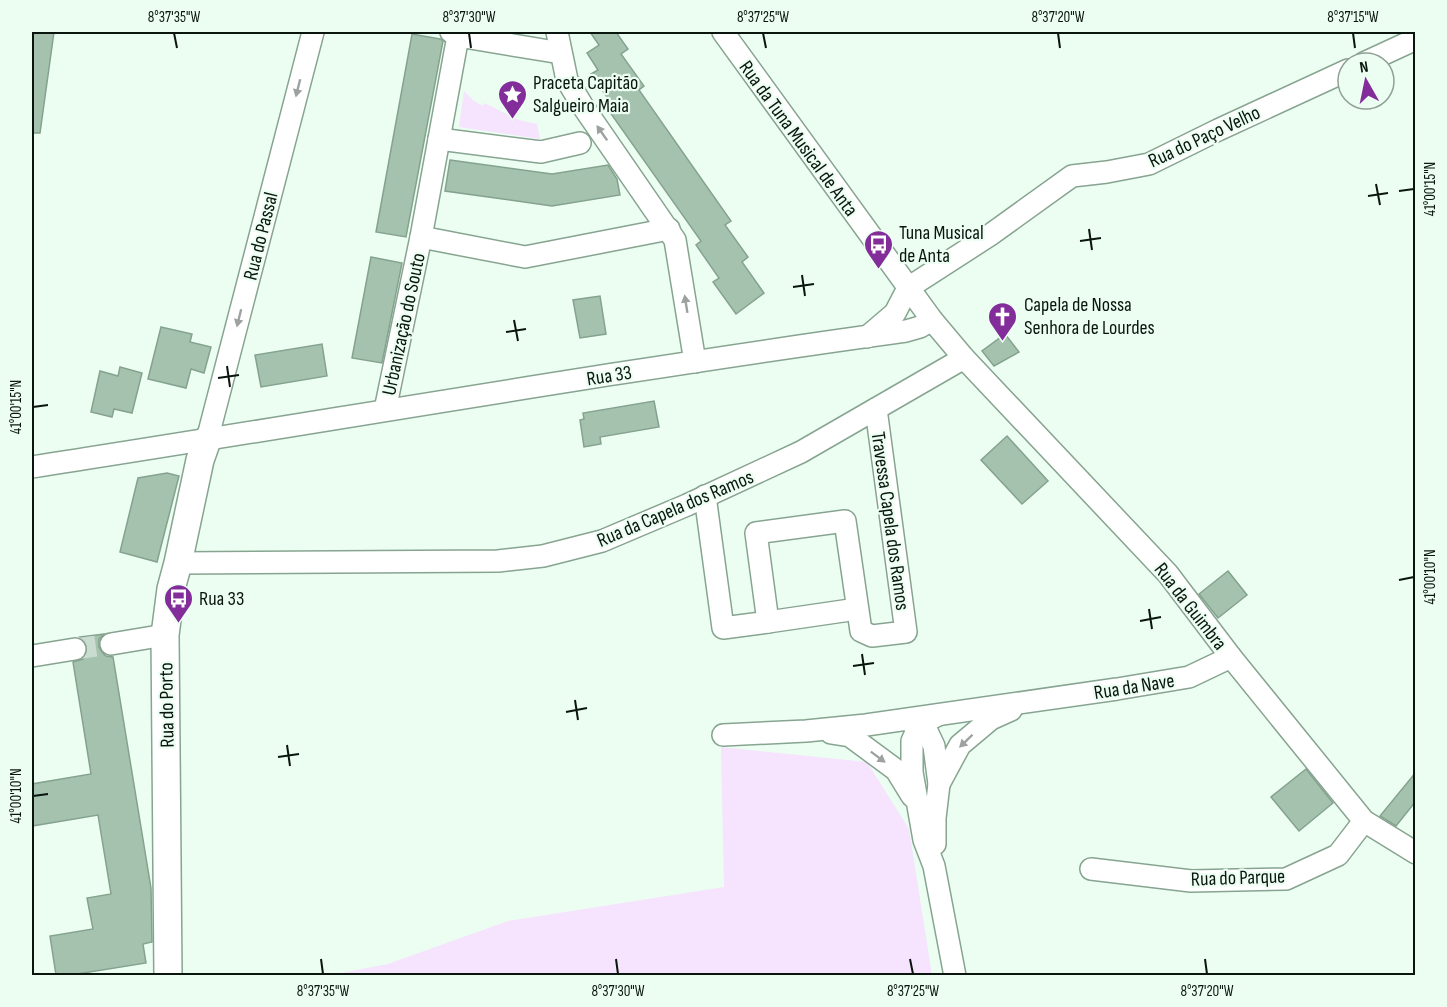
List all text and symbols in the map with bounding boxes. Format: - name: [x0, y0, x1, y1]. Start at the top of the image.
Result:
- text: 8°37'35"W: [148, 8, 200, 27]
- text: 8°37'30"W: [443, 8, 496, 27]
- text: 8°37'25"W: [737, 8, 789, 27]
- text: 8°37'20"W: [1032, 8, 1085, 27]
- text: 8°37'15"W: [1327, 8, 1379, 27]
- north arrow: [1336, 51, 1396, 111]
- street label: Rua da Tuna Musical de Anta: [734, 56, 863, 221]
- text: N: [1358, 58, 1370, 78]
- place label: Praceta Capitão Salgueiro Maia: [533, 71, 638, 118]
- place icon: Praceta Capitão Salgueiro Maia: [496, 78, 528, 120]
- one-way arrow: [293, 79, 302, 97]
- street label: Rua do Paço Velho: [1145, 101, 1264, 173]
- one-way arrow: [596, 126, 608, 142]
- text: 41°00'15"N: [1421, 162, 1440, 216]
- street label: Rua do Passal: [238, 190, 283, 283]
- place label: Tuna Musical de Anta: [899, 221, 984, 268]
- bus stop icon: Tuna Musical de Anta: [862, 228, 894, 270]
- street label: Urbanização do Souto: [377, 251, 431, 398]
- place label: Capela de Nossa Senhora de Lourdes: [1024, 293, 1155, 340]
- one-way arrow: [681, 295, 690, 314]
- church icon: Capela de Nossa Senhora de Lourdes: [987, 300, 1019, 342]
- one-way arrow: [233, 308, 243, 327]
- street label: Rua 33: [585, 361, 633, 391]
- text: 41°00'15"N: [7, 380, 26, 434]
- street label: Travessa Capela dos Ramos: [866, 430, 914, 612]
- street label: Rua da Capela dos Ramos: [594, 465, 757, 553]
- text: 41°00'10"N: [1421, 549, 1440, 605]
- street label: Rua da Guimbra: [1149, 558, 1232, 655]
- bus stop icon: Rua 33: [162, 582, 194, 624]
- place label: Rua 33: [199, 587, 244, 611]
- street label: Rua do Porto: [154, 662, 180, 748]
- street label: Rua da Nave: [1092, 669, 1176, 705]
- one-way arrow: [960, 733, 974, 747]
- one-way arrow: [870, 751, 886, 763]
- text: 41°00'10"N: [7, 768, 26, 824]
- street label: Rua do Parque: [1190, 864, 1286, 892]
- text: 8°37'35"W: [297, 982, 349, 1001]
- text: 8°37'30"W: [592, 982, 645, 1001]
- text: 8°37'25"W: [887, 982, 939, 1001]
- text: 8°37'20"W: [1181, 982, 1234, 1001]

